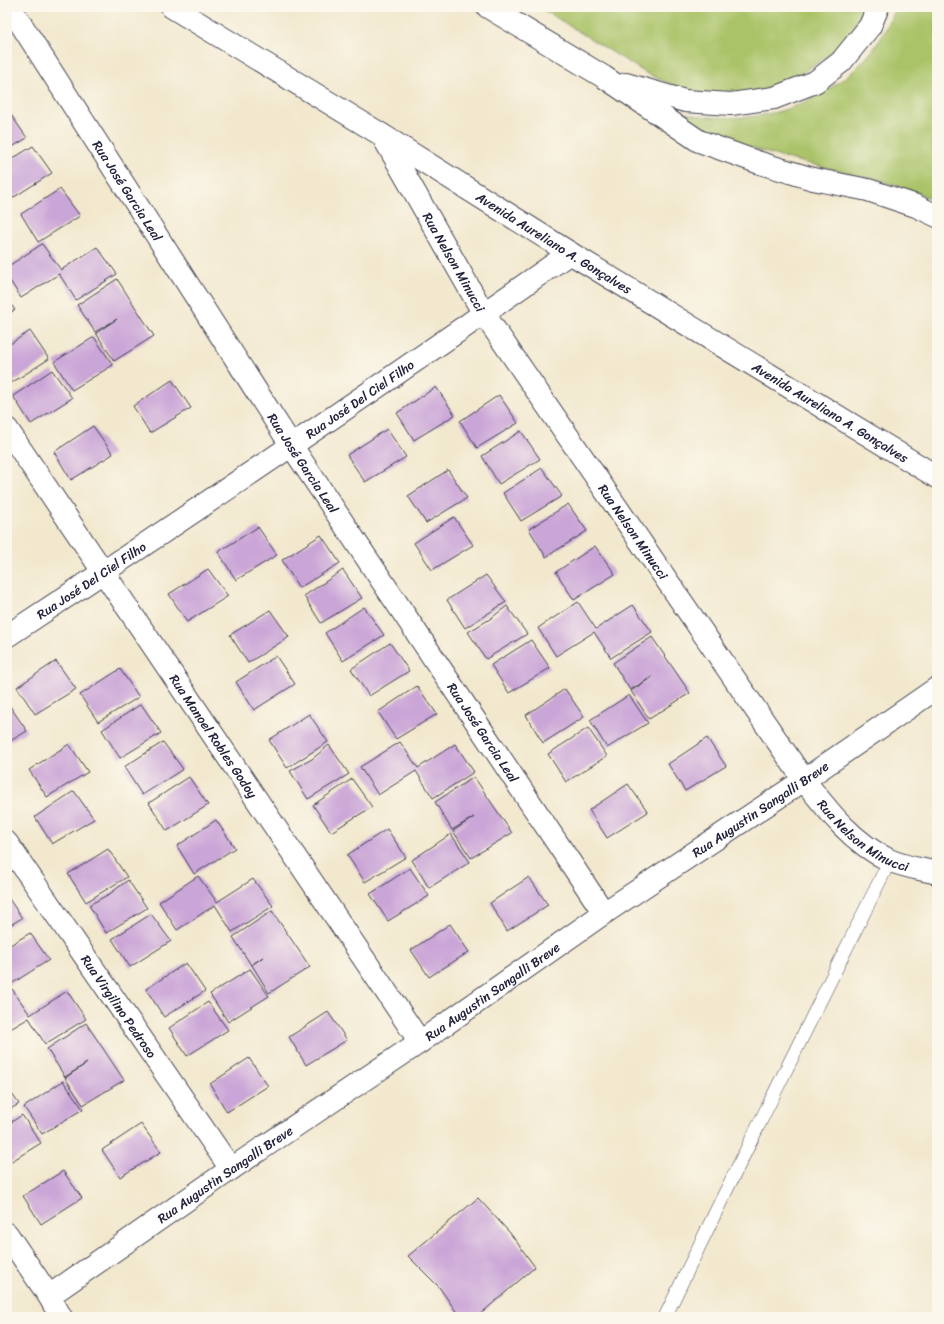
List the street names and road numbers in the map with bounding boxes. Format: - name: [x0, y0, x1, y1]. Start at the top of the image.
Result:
- street label: Rua José Garcia Leal: [87, 135, 169, 246]
- street label: Avenida Aureliano A. Gonçalves: [471, 185, 638, 300]
- street label: Rua Nelson Minucci: [417, 208, 492, 316]
- street label: Rua José Del Ciel Filho: [300, 353, 419, 445]
- street label: Avenida Aureliano A. Gonçalves: [747, 355, 914, 469]
- street label: Rua José Garcia Leal: [262, 408, 345, 518]
- street label: Rua Nelson Minucci: [592, 479, 675, 585]
- street label: Rua José Del Ciel Filho: [32, 535, 151, 625]
- street label: Rua Manoel Robles Godoy: [163, 669, 264, 803]
- street label: Rua José Garcia Leal: [441, 678, 525, 787]
- street label: Rua Augustin Sangalli Breve: [687, 754, 834, 863]
- street label: Rua Nelson Minucci: [812, 794, 912, 878]
- street label: Rua Augustin Sangalli Breve: [420, 935, 565, 1047]
- street label: Rua Virgilino Pedroso: [75, 950, 163, 1063]
- street label: Rua Augustin Sangalli Breve: [152, 1119, 298, 1229]

